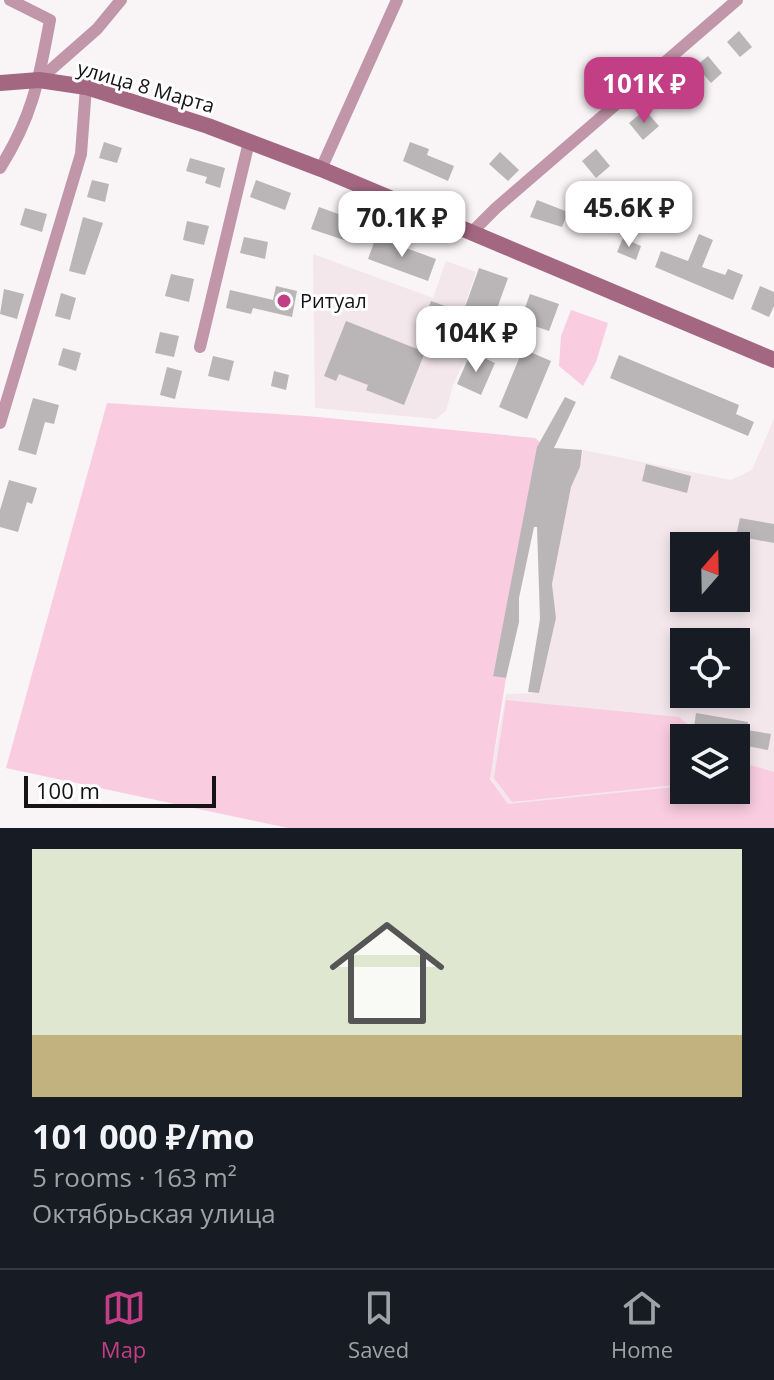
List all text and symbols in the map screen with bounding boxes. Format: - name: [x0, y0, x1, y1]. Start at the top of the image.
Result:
- street label: улица 8 Марта: [74, 54, 218, 119]
- pin: 101K ₽: [579, 57, 709, 125]
- text: 101K ₽: [602, 65, 686, 101]
- pin: 45.6K ₽: [555, 181, 703, 249]
- text: 45.6K ₽: [583, 189, 675, 225]
- pin: 70.1K ₽: [328, 191, 476, 259]
- text: 70.1K ₽: [356, 199, 448, 235]
- place label: Ритуал: [300, 287, 367, 314]
- marker: Ритуал: [275, 292, 293, 310]
- pin: 104K ₽: [411, 306, 541, 374]
- text: 104K ₽: [434, 314, 518, 350]
- north arrow: [670, 532, 750, 612]
- map controls: [670, 532, 750, 804]
- button: locate: [670, 628, 750, 708]
- button: layers: [670, 724, 750, 804]
- scale bar: [24, 772, 216, 808]
- text: 100 m: [36, 775, 100, 805]
- icon: home: [315, 901, 459, 1045]
- text: 101 000 ₽/mo: [32, 1113, 255, 1159]
- text: 5 rooms · 163 m²: [32, 1159, 237, 1195]
- text: Октябрьская улица: [32, 1195, 276, 1231]
- tab: Map: [101, 1286, 146, 1364]
- tab: Saved: [348, 1286, 409, 1364]
- tab: Home: [611, 1286, 673, 1364]

